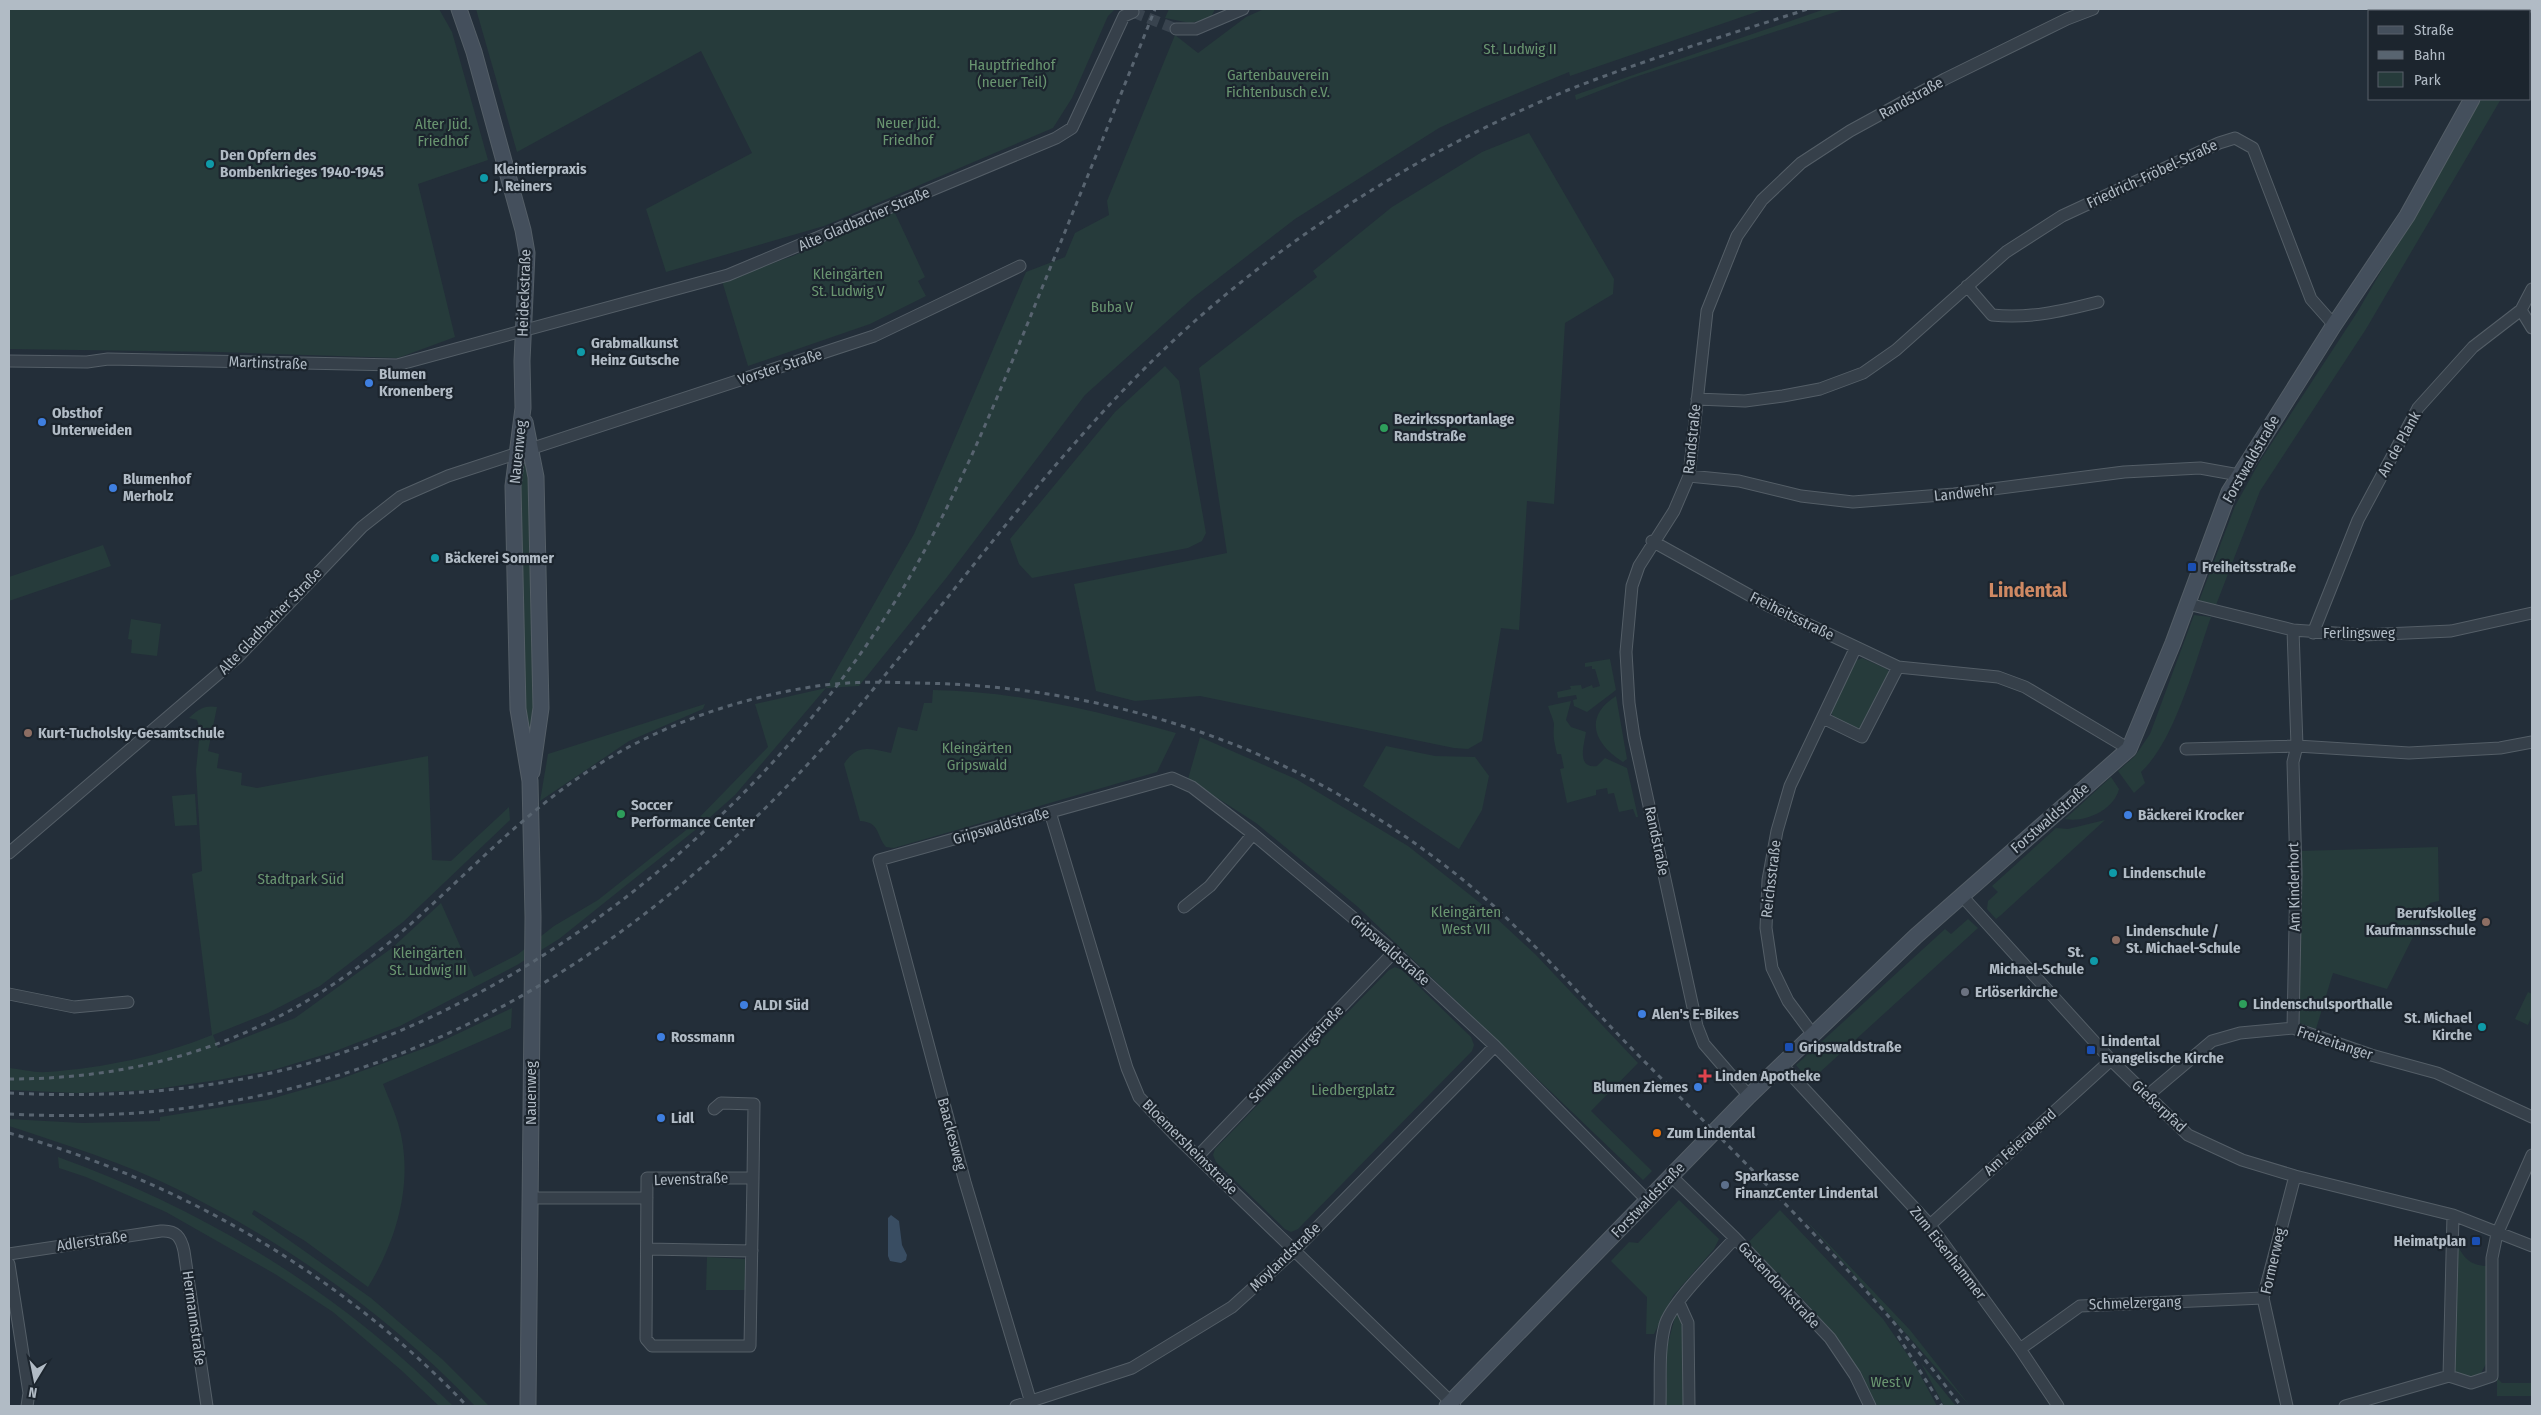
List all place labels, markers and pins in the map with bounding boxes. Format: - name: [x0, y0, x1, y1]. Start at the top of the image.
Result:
- place label: Den Opfern des Bombenkrieges 1940-1945: [220, 146, 384, 181]
- marker: Den Opfern des Bombenkrieges 1940-1945: [204, 158, 216, 170]
- place label: Kleintierpraxis J. Reiners: [493, 160, 587, 195]
- marker: Kleintierpraxis J. Reiners: [478, 172, 490, 184]
- place label: Grabmalkunst Heinz Gutsche: [591, 334, 680, 369]
- marker: Grabmalkunst Heinz Gutsche: [575, 346, 587, 358]
- place label: Blumen Kronenberg: [379, 365, 453, 400]
- marker: Blumen Kronenberg: [363, 377, 375, 389]
- place label: Obsthof Unterweiden: [52, 404, 132, 439]
- place label: Bezirkssportanlage Randstraße: [1394, 410, 1515, 445]
- marker: Obsthof Unterweiden: [36, 416, 48, 428]
- marker: Bezirkssportanlage Randstraße: [1378, 422, 1390, 434]
- place label: Blumenhof Merholz: [123, 470, 192, 505]
- marker: Blumenhof Merholz: [107, 482, 119, 494]
- place label: Bäckerei Sommer: [445, 549, 554, 567]
- marker: Bäckerei Sommer: [429, 552, 441, 564]
- place label: Freiheitsstraße: [2202, 558, 2296, 576]
- marker: Freiheitsstraße: [2186, 561, 2198, 573]
- place label: Kurt-Tucholsky-Gesamtschule: [38, 724, 225, 742]
- marker: Kurt-Tucholsky-Gesamtschule: [22, 727, 34, 739]
- place label: Soccer Performance Center: [631, 796, 755, 831]
- place label: Bäckerei Krocker: [2138, 806, 2244, 824]
- marker: Soccer Performance Center: [615, 808, 627, 820]
- marker: Bäckerei Krocker: [2122, 809, 2134, 821]
- place label: Lindenschule: [2123, 864, 2206, 882]
- marker: Lindenschule: [2107, 867, 2119, 879]
- place label: Berufskolleg Kaufmannsschule: [2366, 904, 2477, 939]
- marker: Berufskolleg Kaufmannsschule: [2480, 916, 2492, 928]
- place label: Lindenschule / St. Michael-Schule: [2126, 922, 2241, 957]
- marker: Lindenschule / St. Michael-Schule: [2110, 934, 2122, 946]
- place label: St. Michael-Schule: [1989, 943, 2085, 978]
- marker: St. Michael-Schule: [2088, 955, 2100, 967]
- place label: Erlöserkirche: [1975, 983, 2058, 1001]
- marker: Erlöserkirche: [1959, 986, 1971, 998]
- place label: Lindenschulsporthalle: [2253, 995, 2393, 1013]
- place label: ALDI Süd: [753, 996, 809, 1014]
- marker: Lindenschulsporthalle: [2237, 998, 2249, 1010]
- marker: ALDI Süd: [738, 999, 750, 1011]
- place label: Alen's E-Bikes: [1651, 1005, 1739, 1023]
- marker: Alen's E-Bikes: [1636, 1008, 1648, 1020]
- place label: St. Michael Kirche: [2404, 1009, 2473, 1044]
- marker: St. Michael Kirche: [2476, 1021, 2488, 1033]
- place label: Rossmann: [671, 1028, 735, 1046]
- marker: Rossmann: [655, 1031, 667, 1043]
- place label: Lindental Evangelische Kirche: [2101, 1032, 2224, 1067]
- place label: Gripswaldstraße: [1799, 1038, 1902, 1056]
- marker: Gripswaldstraße: [1783, 1041, 1795, 1053]
- marker: Lindental Evangelische Kirche: [2085, 1044, 2097, 1056]
- place label: Linden Apotheke: [1715, 1067, 1821, 1085]
- marker: Linden Apotheke: [1699, 1070, 1711, 1082]
- place label: Blumen Ziemes: [1593, 1078, 1688, 1096]
- marker: Blumen Ziemes: [1692, 1081, 1704, 1093]
- place label: Lidl: [671, 1109, 695, 1127]
- marker: Lidl: [655, 1112, 667, 1124]
- place label: Zum Lindental: [1667, 1124, 1756, 1142]
- marker: Zum Lindental: [1651, 1127, 1663, 1139]
- place label: Sparkasse FinanzCenter Lindental: [1735, 1167, 1879, 1202]
- marker: Sparkasse FinanzCenter Lindental: [1719, 1179, 1731, 1191]
- place label: Heimatplan: [2394, 1232, 2466, 1250]
- marker: Heimatplan: [2470, 1235, 2482, 1247]

